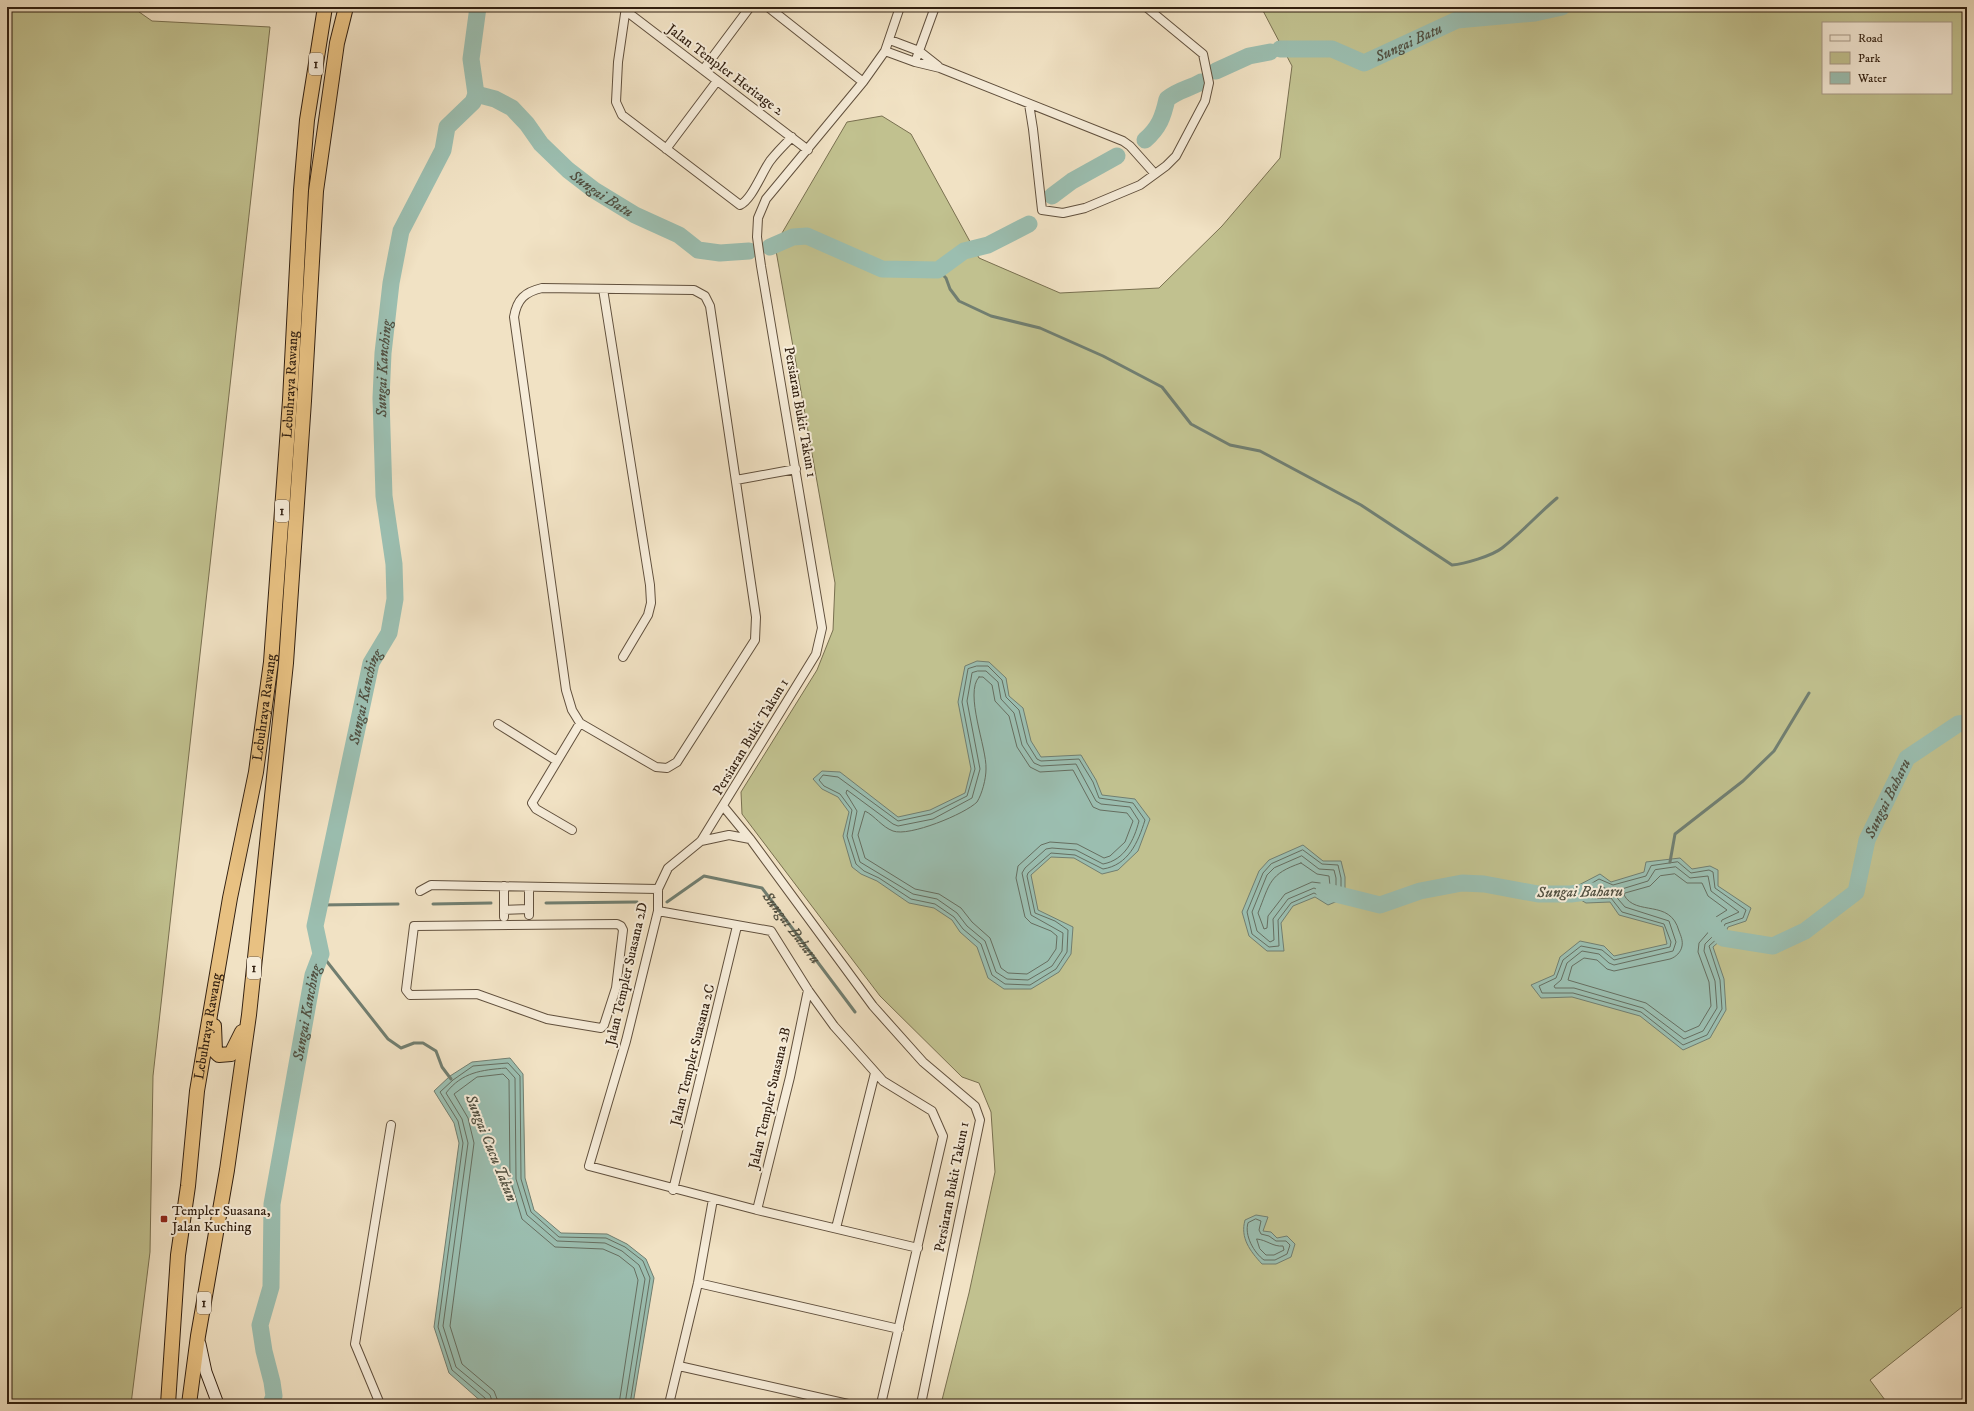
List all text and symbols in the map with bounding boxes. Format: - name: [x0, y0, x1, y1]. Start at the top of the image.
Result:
- street label: Jalan Templer Heritage 2: [662, 19, 787, 120]
- water label: Sungai Batu: [1371, 19, 1445, 67]
- legend: [1822, 22, 1952, 94]
- text: Road: [1858, 31, 1883, 46]
- text: Park: [1858, 51, 1880, 66]
- road number: 1: [309, 53, 323, 75]
- text: Water: [1857, 71, 1887, 86]
- water label: Sungai Batu: [566, 165, 637, 221]
- water label: Sungai Kanching: [371, 317, 396, 419]
- street label: Lebuhraya Rawang: [278, 330, 303, 439]
- street label: Persiaran Bukit Takun 1: [780, 345, 820, 479]
- road number: 1: [275, 500, 289, 522]
- water label: Sungai Kanching: [344, 644, 388, 747]
- street label: Lebuhraya Rawang: [249, 653, 281, 762]
- street label: Persiaran Bukit Takun 1: [709, 676, 793, 798]
- water label: Sungai Baharu: [1859, 755, 1915, 842]
- water label: Sungai Baharu: [1536, 882, 1623, 902]
- water label: Sungai Baharu: [758, 887, 825, 968]
- street label: Jalan Templer Suasana 2D: [601, 901, 652, 1049]
- road number: 1: [247, 957, 261, 979]
- water label: Sungai Kanching: [288, 960, 326, 1063]
- street label: Lebuhraya Rawang: [190, 972, 226, 1081]
- street label: Jalan Templer Suasana 2C: [666, 982, 719, 1130]
- street label: Jalan Templer Suasana 2B: [744, 1025, 795, 1173]
- water label: Sungai Cucu Takun: [460, 1091, 521, 1205]
- street label: Persiaran Bukit Takun 1: [931, 1120, 973, 1254]
- place label: Templer Suasana, Jalan Kuching: [170, 1202, 271, 1236]
- marker: Templer Suasana, Jalan Kuching: [159, 1214, 169, 1224]
- road number: 1: [197, 1292, 211, 1314]

